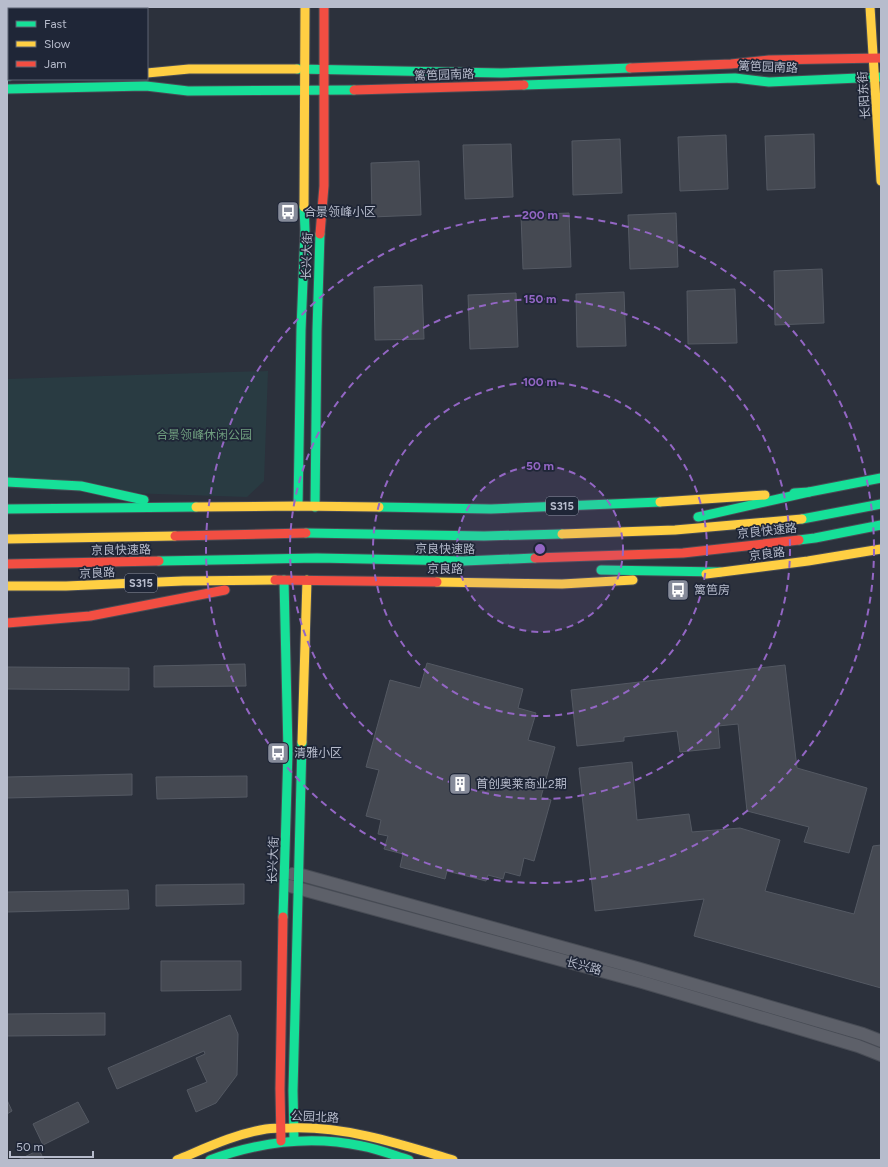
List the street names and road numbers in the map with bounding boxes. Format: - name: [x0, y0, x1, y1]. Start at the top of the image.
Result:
- street label: 篱笆园南路: [738, 59, 798, 75]
- street label: 篱笆园南路: [414, 67, 474, 83]
- street label: 长阳东街: [855, 71, 873, 119]
- street label: 长兴大街: [299, 232, 315, 280]
- road number: S315: [546, 497, 578, 515]
- street label: 京良快速路: [736, 521, 798, 541]
- street label: 京良快速路: [415, 541, 475, 557]
- street label: 京良快速路: [91, 542, 151, 558]
- street label: 京良路: [748, 545, 786, 563]
- street label: 京良路: [427, 562, 463, 576]
- street label: 京良路: [79, 565, 115, 581]
- road number: S315: [125, 574, 157, 592]
- street label: 长兴大街: [265, 836, 281, 884]
- street label: 长兴路: [565, 955, 603, 977]
- street label: 公园北路: [291, 1109, 339, 1125]

